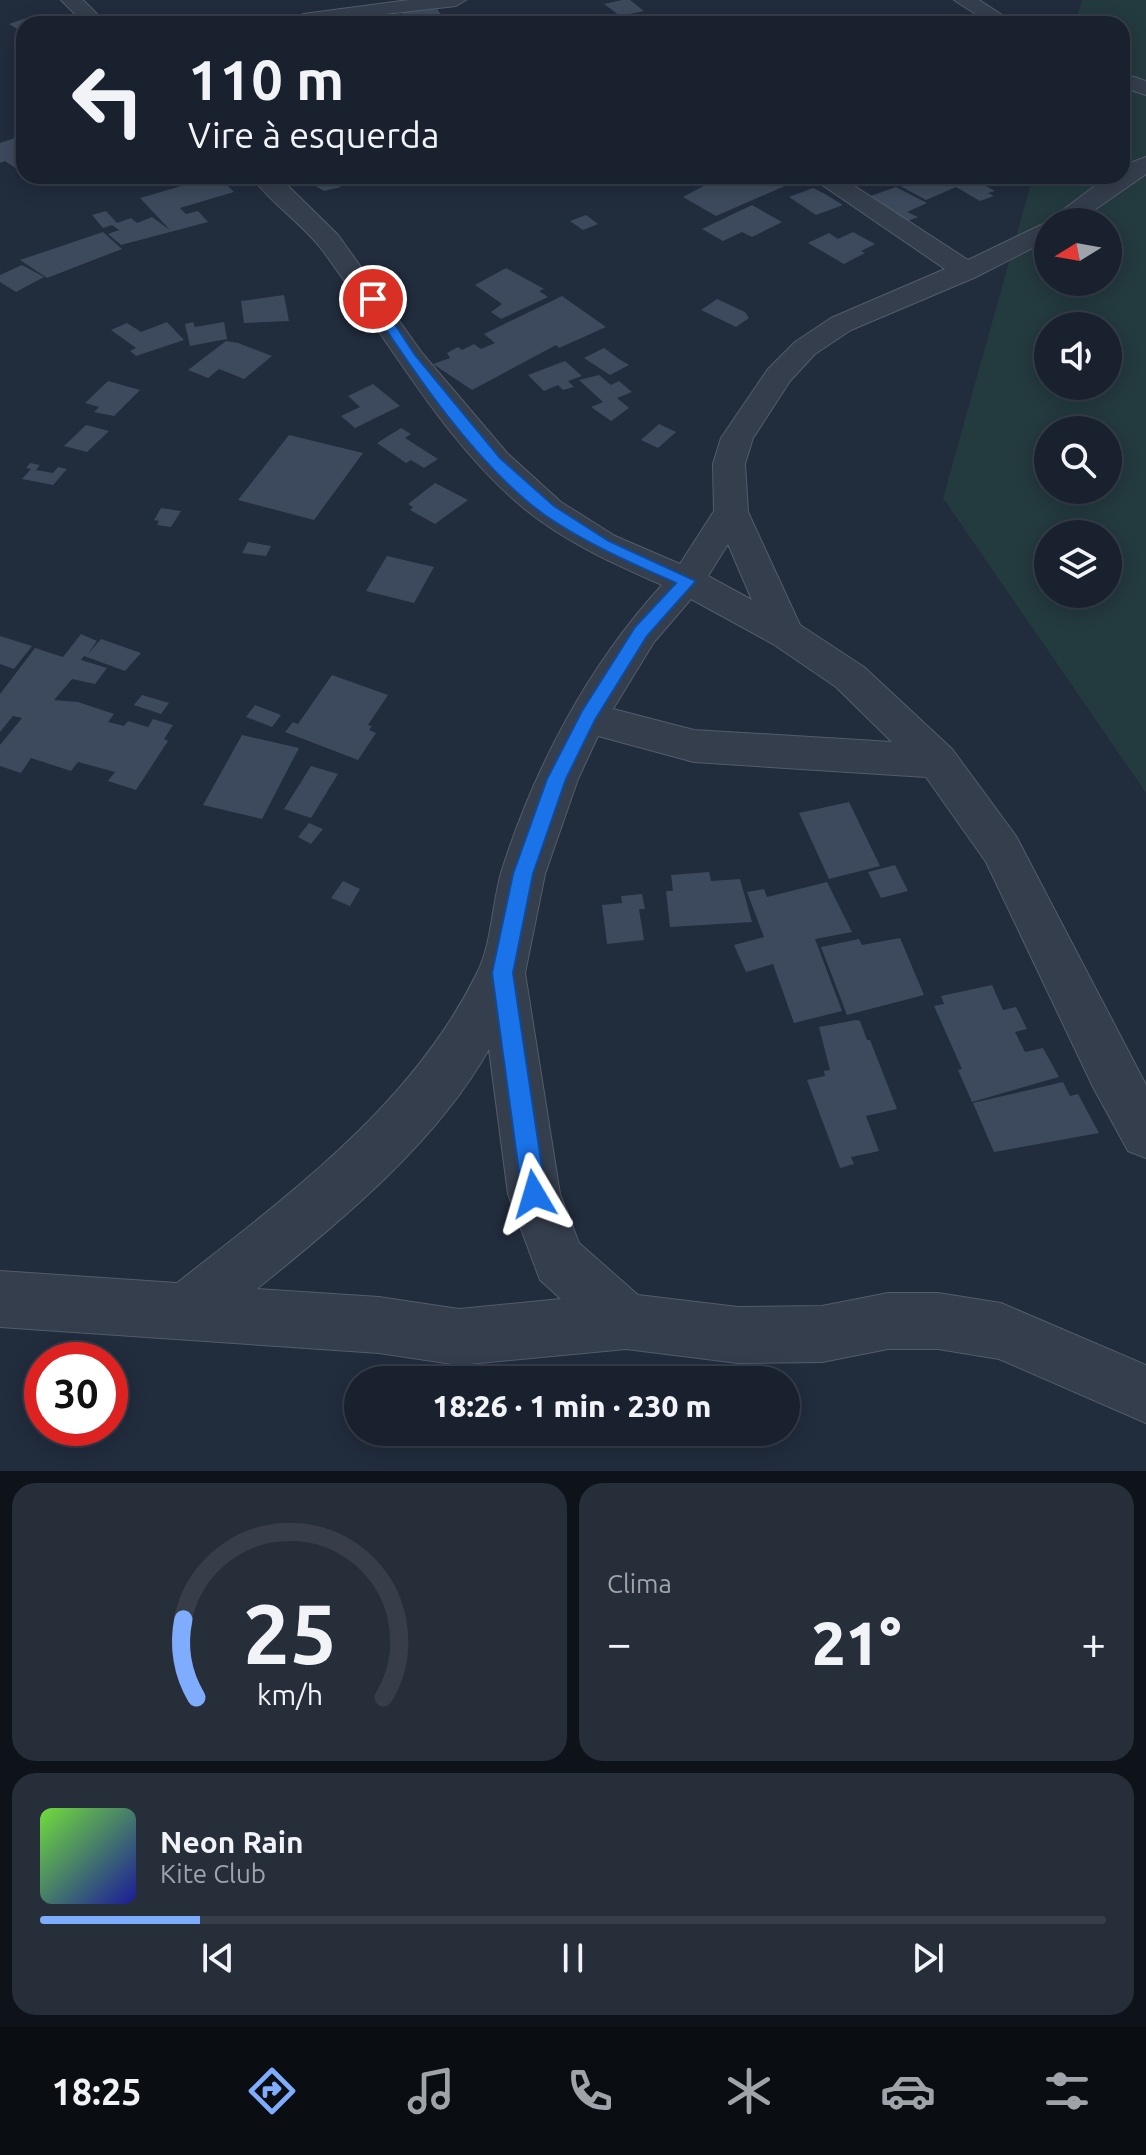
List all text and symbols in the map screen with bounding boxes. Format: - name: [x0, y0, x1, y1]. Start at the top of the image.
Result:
- icon: left: [56, 48, 160, 152]
- text: 110 m: [188, 48, 344, 111]
- text: Vire à esquerda: [188, 114, 439, 155]
- north arrow: [1034, 208, 1122, 296]
- map controls: [1034, 208, 1122, 608]
- pin: [339, 265, 407, 333]
- icon: arrive: [351, 277, 395, 321]
- button: sound: [1034, 312, 1122, 400]
- button: search: [1034, 416, 1122, 504]
- button: layers: [1034, 520, 1122, 608]
- position arrow: [492, 1152, 576, 1236]
- speed limit sign: 30: [24, 1342, 128, 1446]
- text: 18:26 · 1 min · 230 m: [433, 1389, 711, 1423]
- text: Clima: [607, 1569, 672, 1598]
- text: 25: [243, 1586, 336, 1680]
- text: 21°: [812, 1609, 901, 1676]
- text: −: [607, 1618, 632, 1667]
- text: +: [1081, 1618, 1106, 1667]
- text: km/h: [257, 1678, 323, 1710]
- text: Neon Rain: [160, 1825, 304, 1859]
- text: Kite Club: [160, 1859, 266, 1888]
- icon: previous: [196, 1936, 240, 1980]
- icon: pause: [551, 1936, 595, 1980]
- icon: next: [906, 1936, 950, 1980]
- icon: directions: [244, 2063, 300, 2119]
- icon: music: [403, 2063, 459, 2119]
- icon: phone: [562, 2063, 618, 2119]
- icon: climate: [721, 2063, 777, 2119]
- icon: car: [880, 2063, 936, 2119]
- icon: filters: [1039, 2063, 1095, 2119]
- text: 18:25: [51, 2071, 142, 2112]

